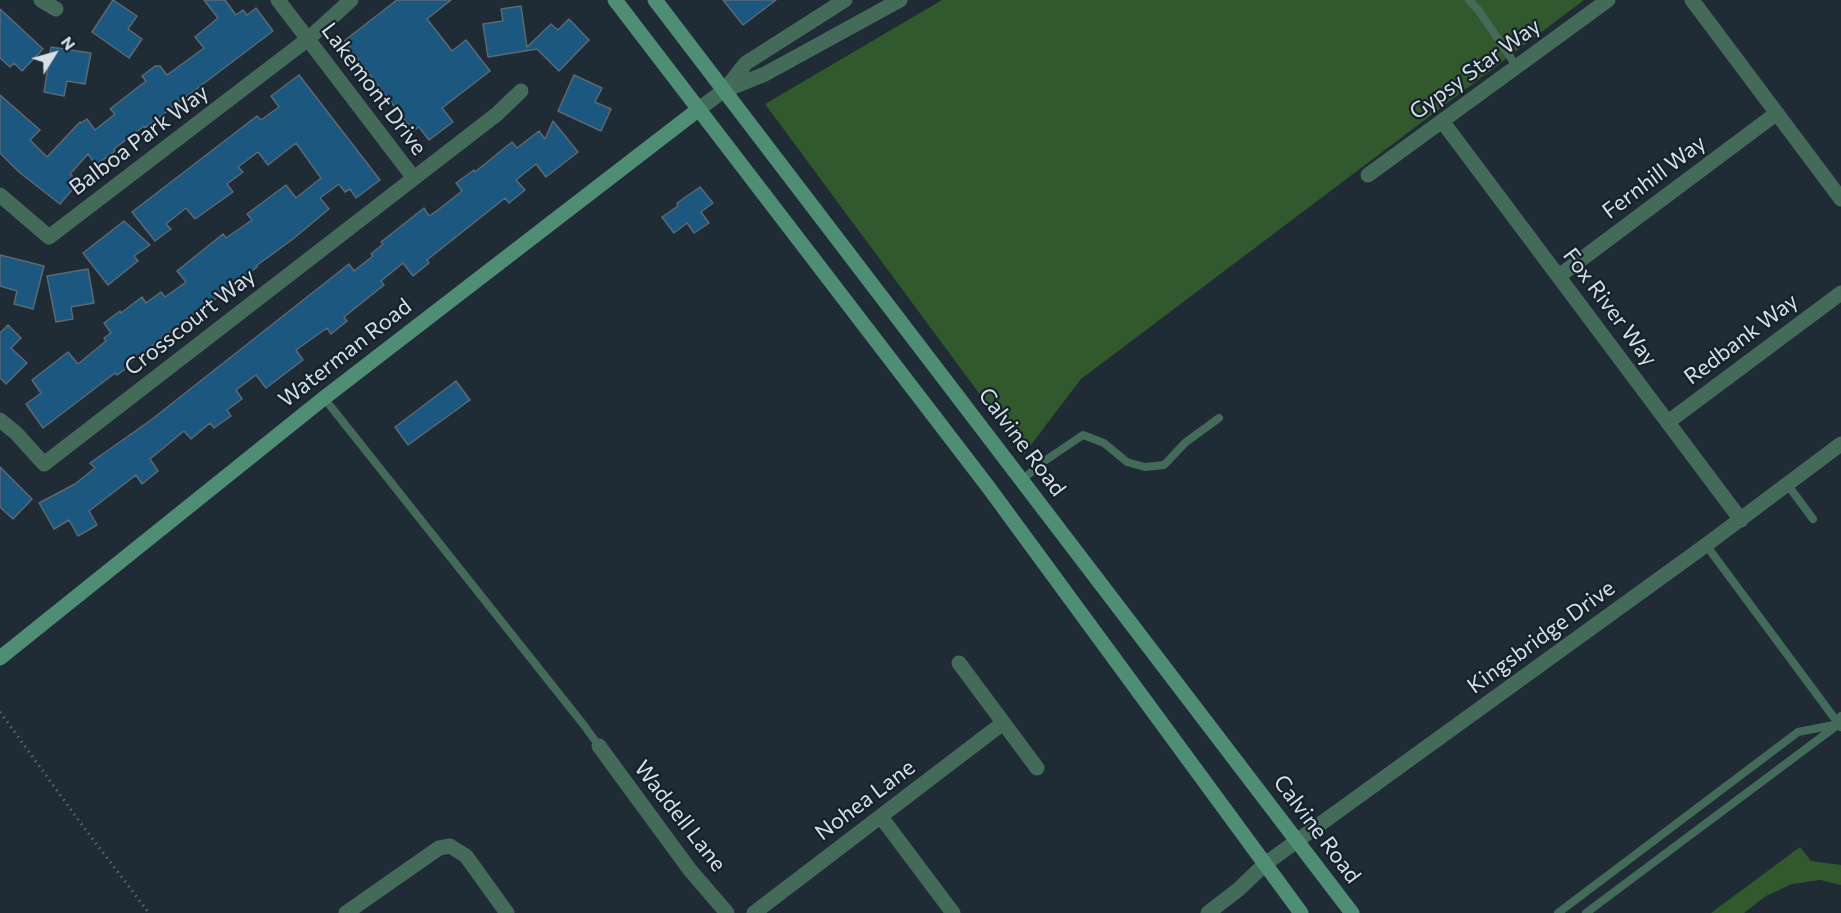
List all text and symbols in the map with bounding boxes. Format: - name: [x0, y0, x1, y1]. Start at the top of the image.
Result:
- street label: Gypsy Star Way: [1404, 13, 1546, 125]
- street label: Lakemont Drive: [316, 18, 432, 160]
- north arrow: [24, 24, 84, 84]
- text: N: [58, 32, 80, 53]
- street label: Balboa Park Way: [64, 79, 214, 201]
- street label: Fernhill Way: [1597, 130, 1711, 224]
- street label: Fox River Way: [1557, 243, 1663, 371]
- street label: Crosscourt Way: [119, 263, 261, 381]
- street label: Redbank Way: [1679, 288, 1803, 390]
- street label: Waterman Road: [273, 293, 417, 413]
- street label: Calvine Road: [973, 383, 1071, 501]
- street label: Kingsbridge Drive: [1462, 575, 1620, 699]
- street label: Nohea Lane: [810, 754, 920, 846]
- street label: Waddell Lane: [629, 755, 731, 877]
- street label: Calvine Road: [1268, 770, 1366, 888]

